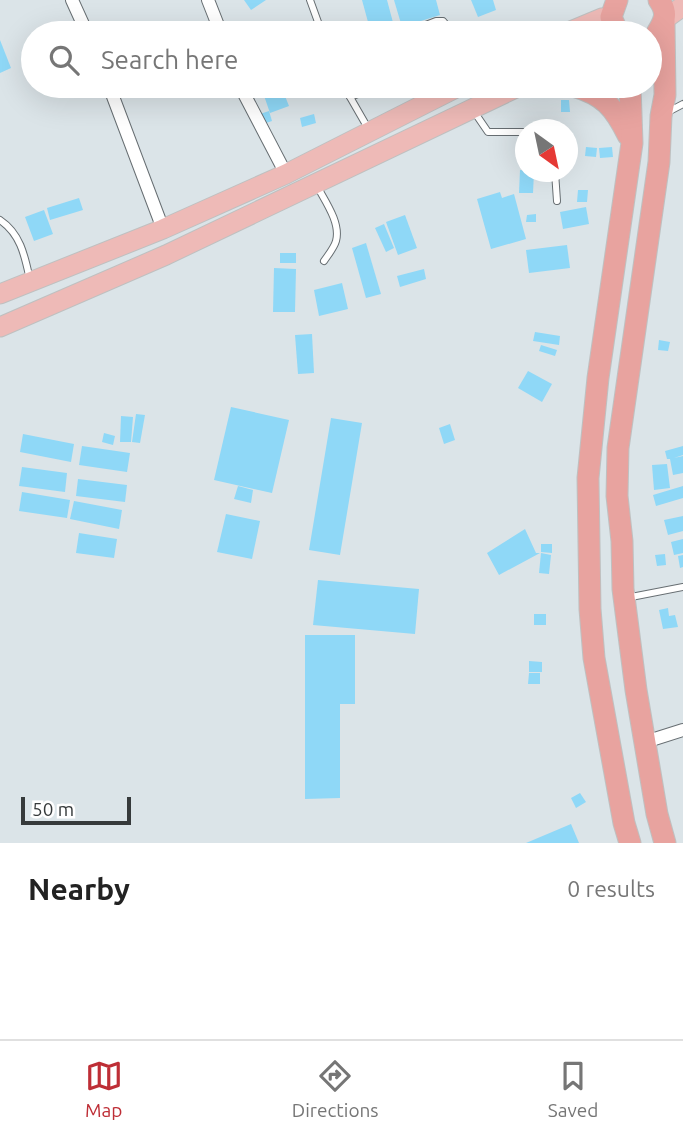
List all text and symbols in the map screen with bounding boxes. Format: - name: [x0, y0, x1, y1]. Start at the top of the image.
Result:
- search box: [21, 21, 662, 98]
- icon: search: [45, 41, 83, 79]
- text: Search here: [101, 45, 238, 74]
- north arrow: [515, 119, 578, 182]
- scale bar: [21, 794, 131, 826]
- text: 50 m: [32, 798, 74, 820]
- text: Nearby: [28, 872, 130, 906]
- text: 0 results: [567, 876, 655, 901]
- tab: Map: [85, 1057, 123, 1121]
- tab: Directions: [292, 1057, 379, 1121]
- tab: Saved: [548, 1057, 598, 1121]

